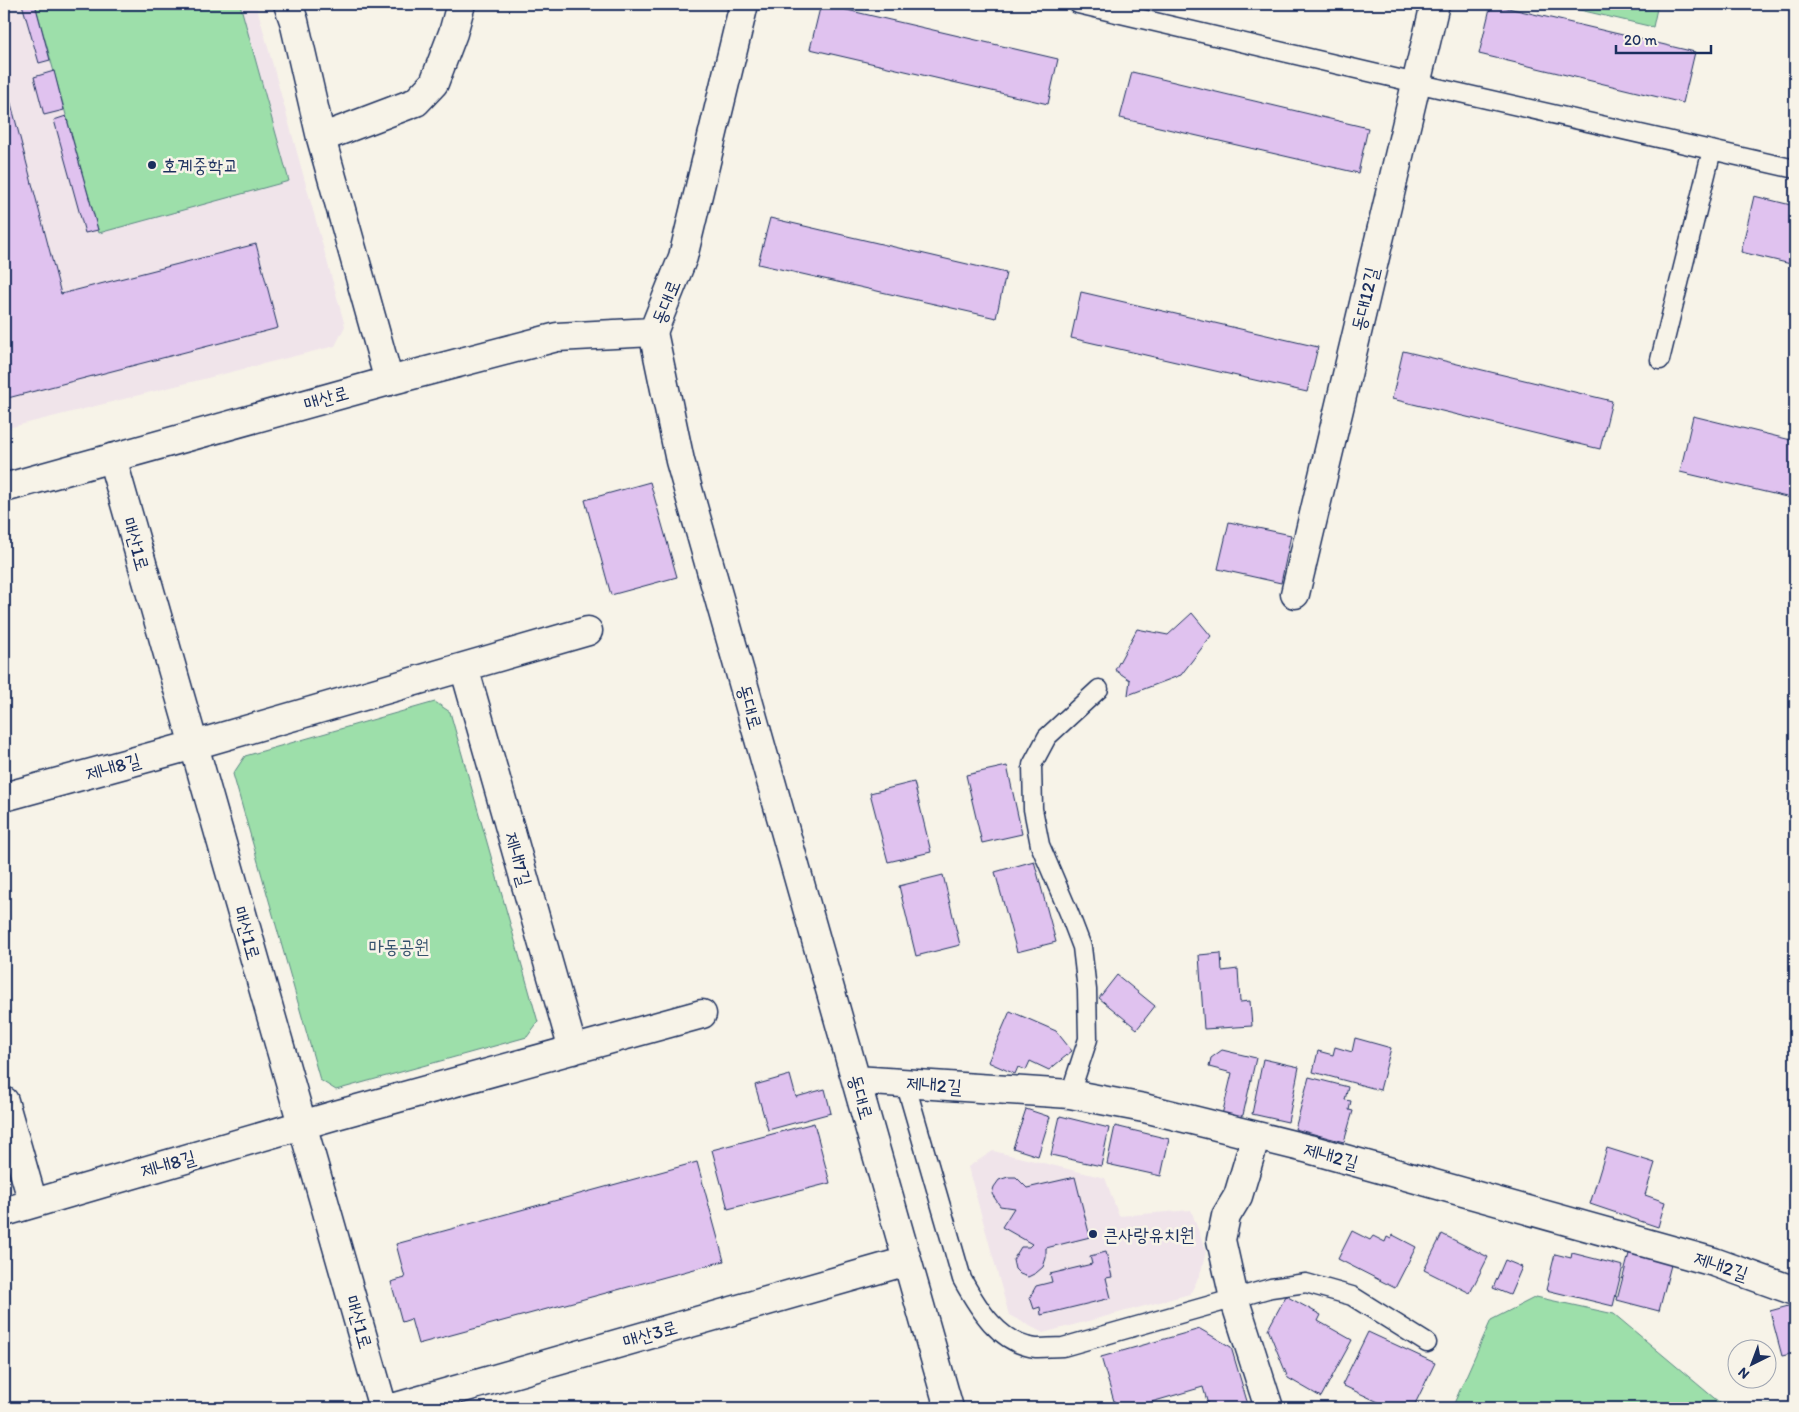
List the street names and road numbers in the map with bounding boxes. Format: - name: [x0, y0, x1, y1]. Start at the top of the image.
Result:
- street label: 동대12길: [1347, 265, 1383, 333]
- street label: 동대로: [647, 276, 685, 328]
- street label: 매산로: [301, 381, 351, 415]
- street label: 매산1로: [117, 515, 155, 573]
- street label: 동대로: [733, 682, 767, 732]
- street label: 제내8길: [83, 748, 143, 786]
- street label: 제내7길: [499, 829, 537, 889]
- street label: 매산1로: [228, 904, 266, 962]
- street label: 동대로: [844, 1072, 878, 1122]
- street label: 제내2길: [905, 1072, 963, 1098]
- street label: 제내2길: [1301, 1138, 1361, 1174]
- street label: 제내8길: [138, 1145, 198, 1183]
- street label: 제내2길: [1691, 1246, 1751, 1286]
- street label: 매산1로: [340, 1293, 378, 1351]
- street label: 매산3로: [620, 1315, 680, 1353]

